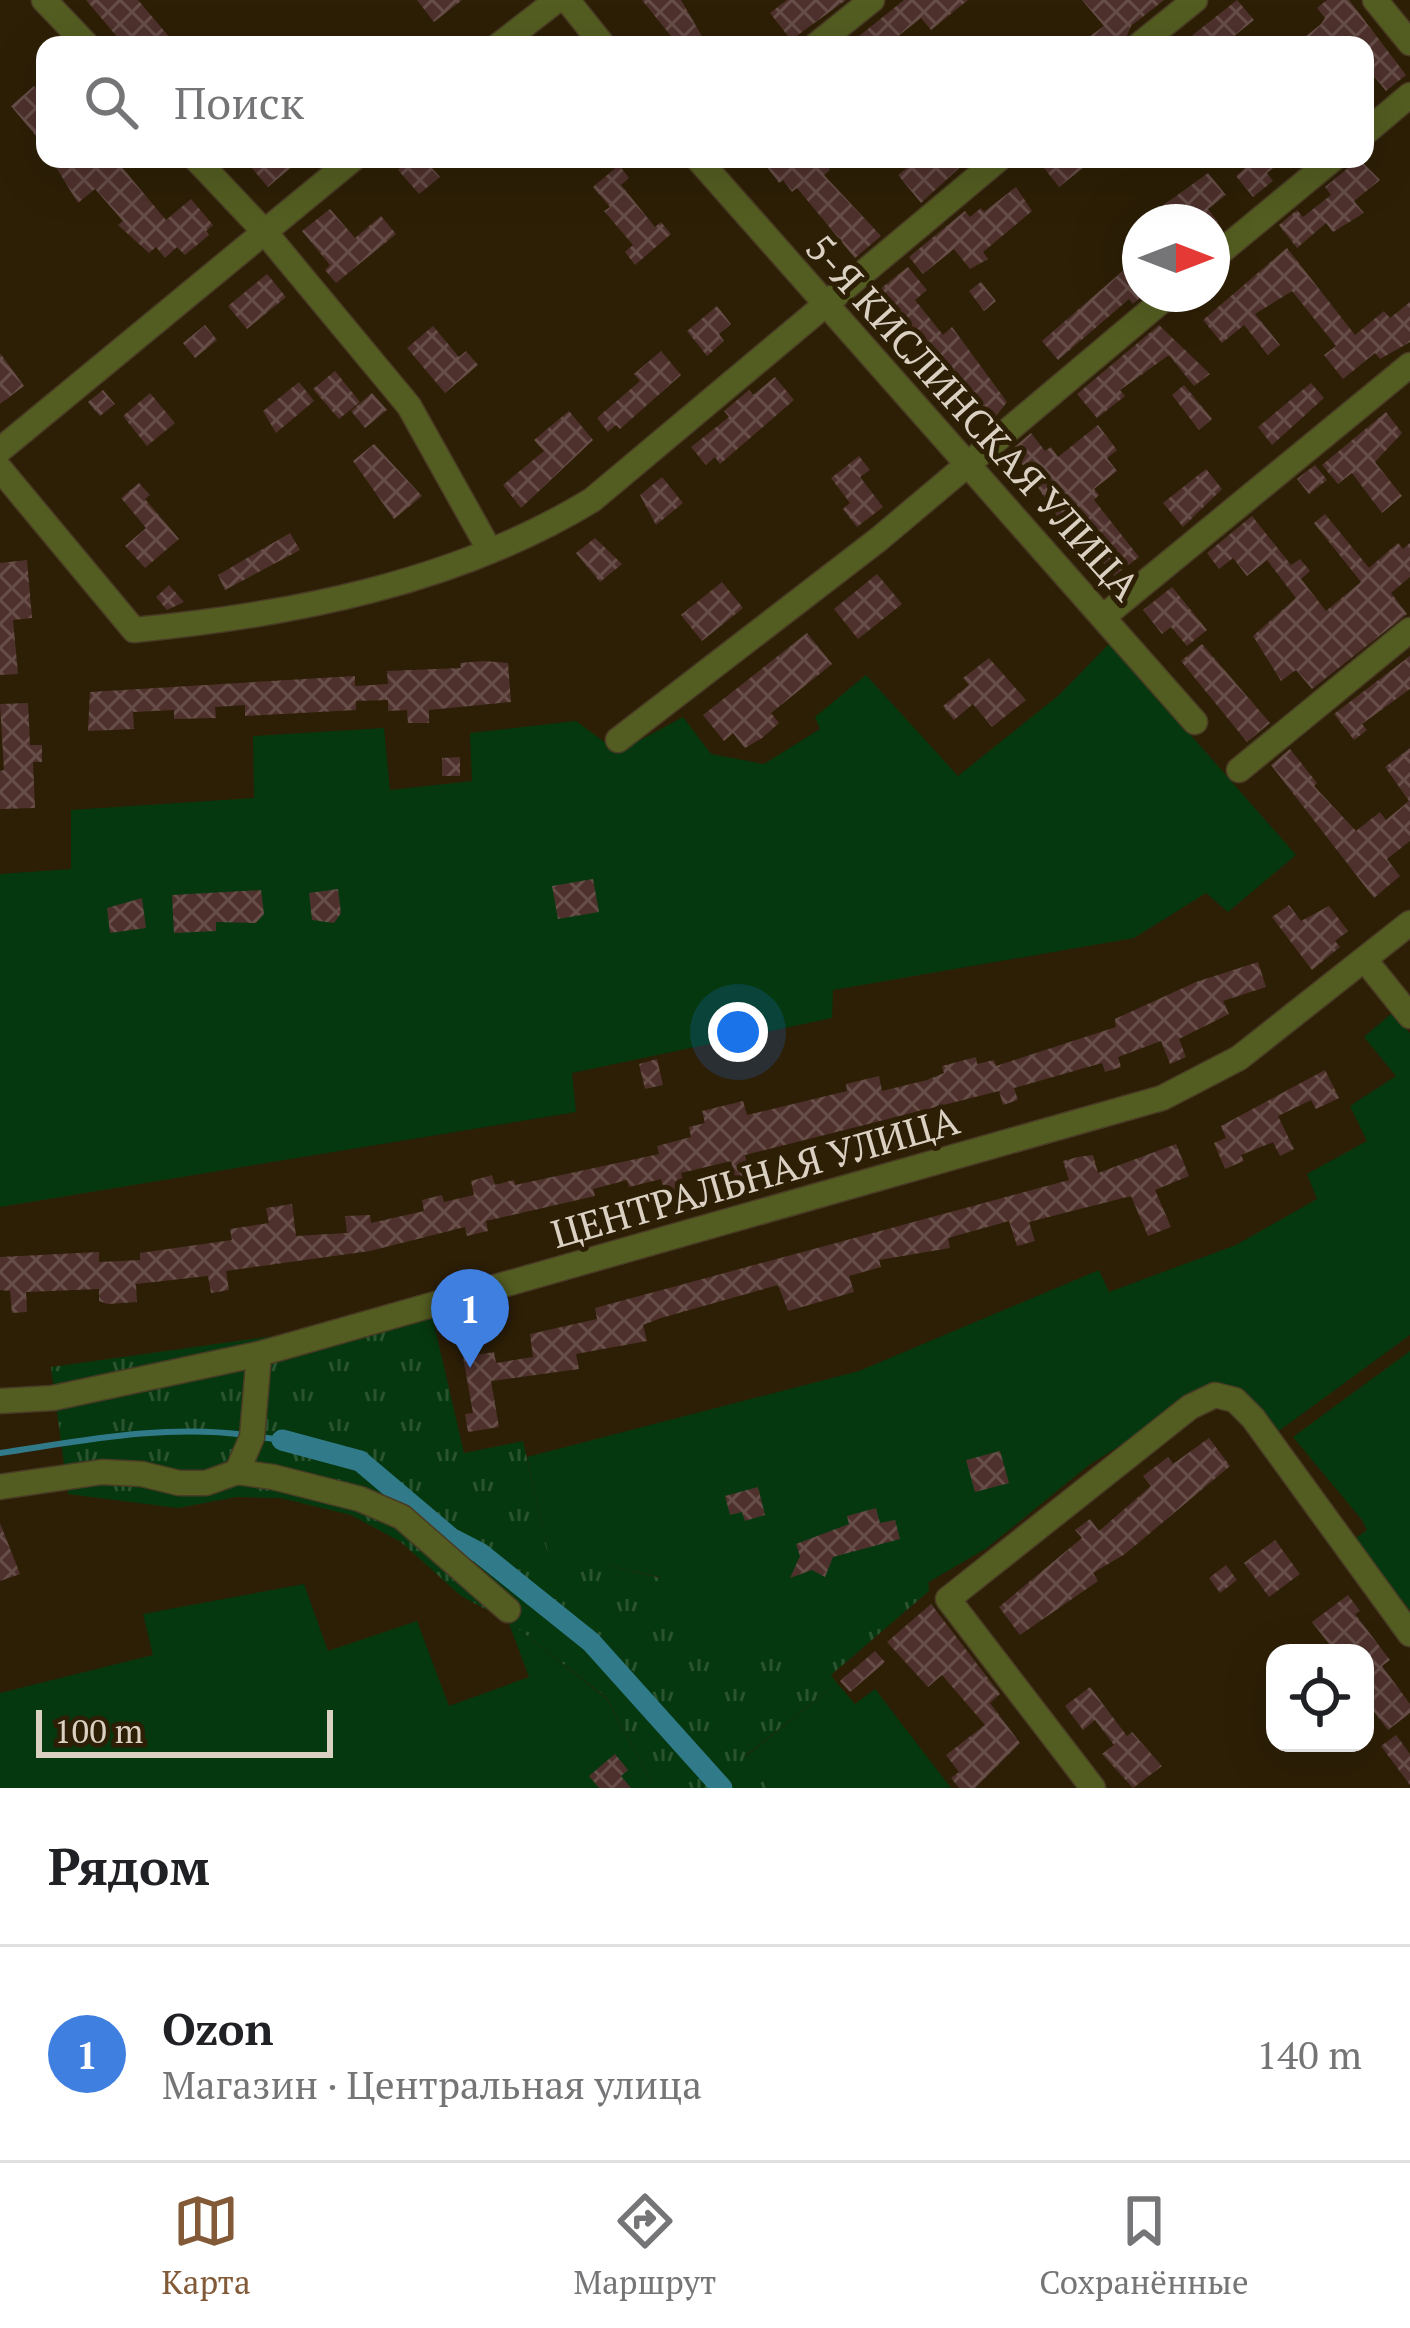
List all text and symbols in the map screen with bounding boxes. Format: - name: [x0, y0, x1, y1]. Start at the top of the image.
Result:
- search box: [36, 36, 1374, 168]
- icon: search: [78, 69, 144, 135]
- text: Поиск: [174, 72, 304, 132]
- north arrow: [1122, 204, 1230, 312]
- street label: 5-Я КИСЛИНСКАЯ УЛИЦА: [795, 222, 1153, 611]
- your location: [708, 1002, 768, 1062]
- street label: ЦЕНТРАЛЬНАЯ УЛИЦА: [545, 1093, 965, 1259]
- pin: 1: [431, 1269, 509, 1368]
- map controls: [1266, 1644, 1374, 1752]
- button: locate: [1266, 1644, 1374, 1752]
- scale bar: [36, 1704, 333, 1757]
- text: 100 m: [54, 1709, 143, 1752]
- text: Рядом: [48, 1832, 210, 1900]
- text: Ozon: [162, 1998, 273, 2058]
- text: 1: [76, 2028, 98, 2080]
- text: 140 m: [1257, 2028, 1362, 2080]
- text: Магазин · Центральная улица: [162, 2058, 702, 2110]
- tab: Карта: [161, 2188, 251, 2303]
- tab: Маршрут: [574, 2188, 716, 2303]
- tab: Сохранённые: [1039, 2188, 1249, 2303]

